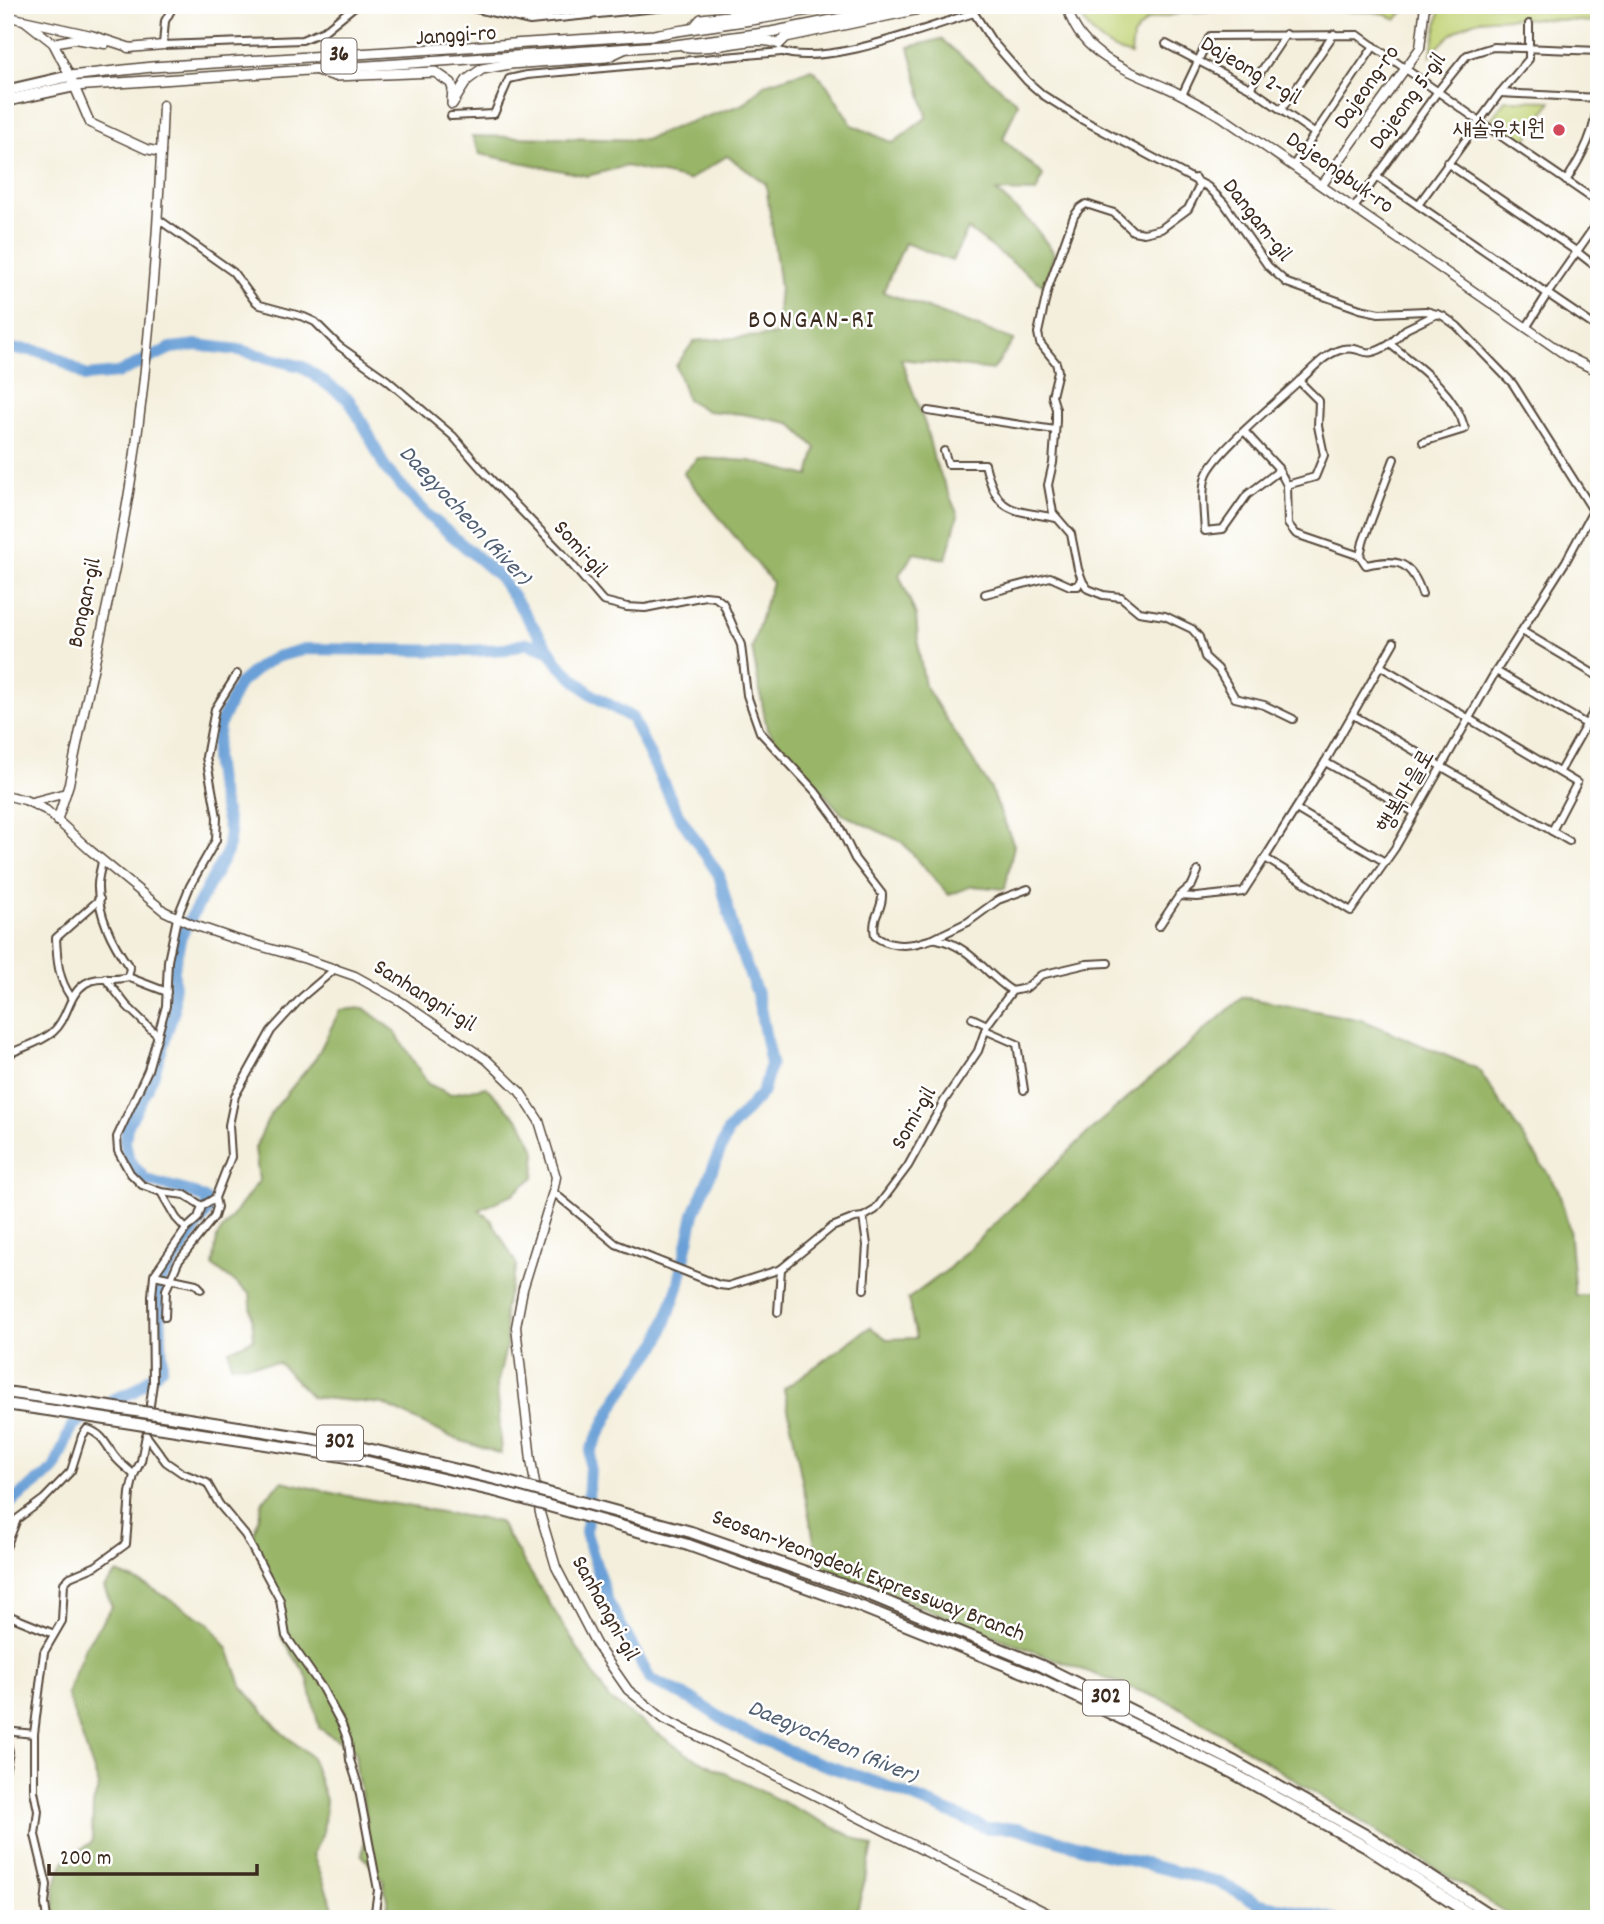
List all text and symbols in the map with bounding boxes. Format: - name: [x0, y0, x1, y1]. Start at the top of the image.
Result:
- street label: Janggi-ro: [415, 18, 497, 56]
- street label: Dajeong 2-gil: [1193, 29, 1307, 115]
- road number: 36: [322, 38, 356, 74]
- street label: Dajeong-ro: [1327, 39, 1409, 137]
- street label: Dajeong 5-gil: [1362, 46, 1456, 158]
- place label: 새솔유치원: [1452, 114, 1545, 147]
- marker: 새솔유치원: [1551, 122, 1567, 138]
- street label: Dajeongbuk-ro: [1278, 124, 1400, 224]
- street label: Dangam-gil: [1213, 172, 1299, 270]
- district label: BONGAN-RI: [748, 303, 876, 340]
- water label: Daegyocheon (River): [390, 438, 539, 595]
- street label: Somi-gil: [544, 514, 614, 587]
- street label: Bongan-gil: [60, 555, 112, 651]
- street label: 행복마을로: [1370, 744, 1444, 840]
- street label: Sanhangni-gil: [366, 952, 482, 1042]
- street label: Somi-gil: [884, 1081, 947, 1157]
- road number: 302: [317, 1426, 363, 1460]
- street label: Seosan-Yeongdeok Expressway Branch: [707, 1502, 1029, 1652]
- street label: Sanhangni-gil: [561, 1550, 647, 1668]
- road number: 302: [1083, 1680, 1129, 1716]
- water label: Daegyocheon (River): [742, 1692, 924, 1795]
- scale bar: [49, 1833, 257, 1877]
- text: 200 m: [60, 1845, 111, 1875]

